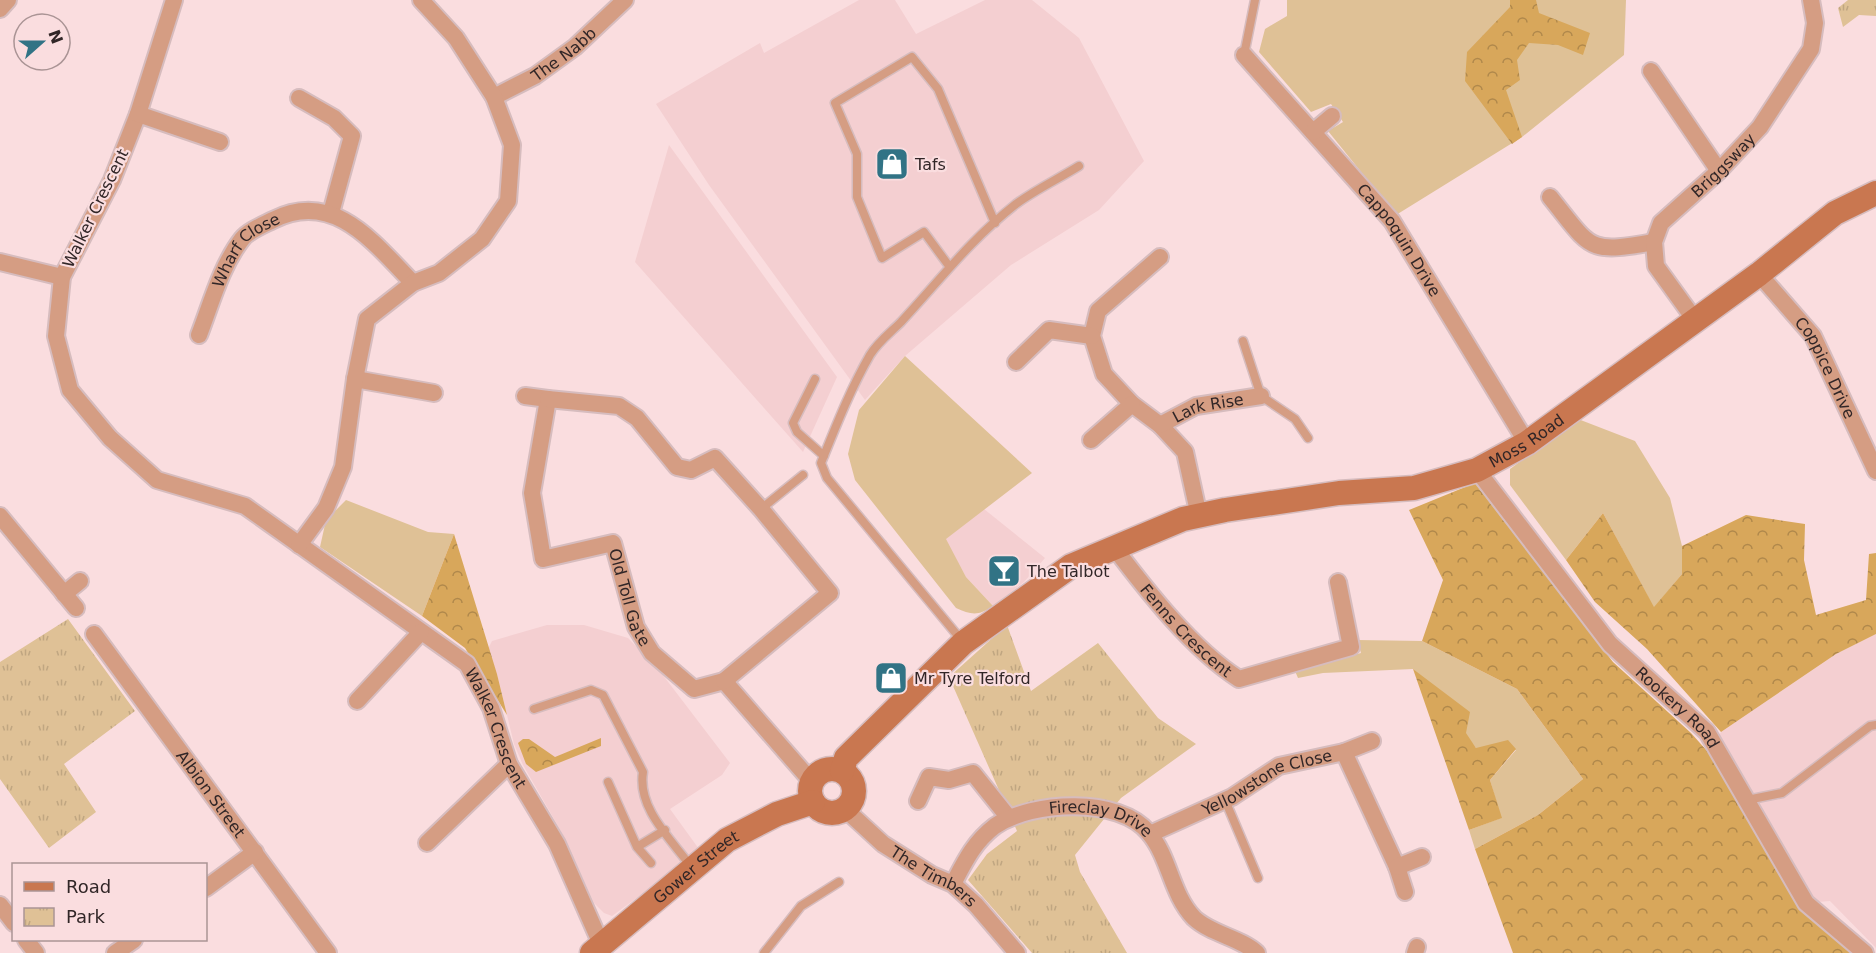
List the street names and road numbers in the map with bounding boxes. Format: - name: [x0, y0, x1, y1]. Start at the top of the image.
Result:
- street label: The Nabb: [527, 23, 600, 86]
- street label: Briggsway: [1687, 129, 1760, 201]
- street label: Walker Crescent: [58, 146, 132, 271]
- street label: Cappoquin Drive: [1353, 180, 1445, 300]
- street label: Wharf Close: [208, 209, 283, 290]
- street label: Coppice Drive: [1791, 313, 1859, 422]
- street label: Lark Rise: [1169, 390, 1245, 427]
- street label: Moss Road: [1486, 410, 1568, 472]
- street label: Old Toll Gate: [605, 546, 654, 650]
- street label: Fenns Crescent: [1136, 580, 1235, 681]
- street label: Rookery Road: [1631, 663, 1723, 752]
- street label: Walker Crescent: [461, 665, 530, 792]
- street label: Yellowstone Close: [1198, 746, 1334, 820]
- street label: Albion Street: [172, 747, 249, 841]
- street label: Fireclay Drive: [1048, 797, 1157, 841]
- street label: Gower Street: [649, 827, 742, 908]
- street label: The Timbers: [886, 842, 981, 911]

